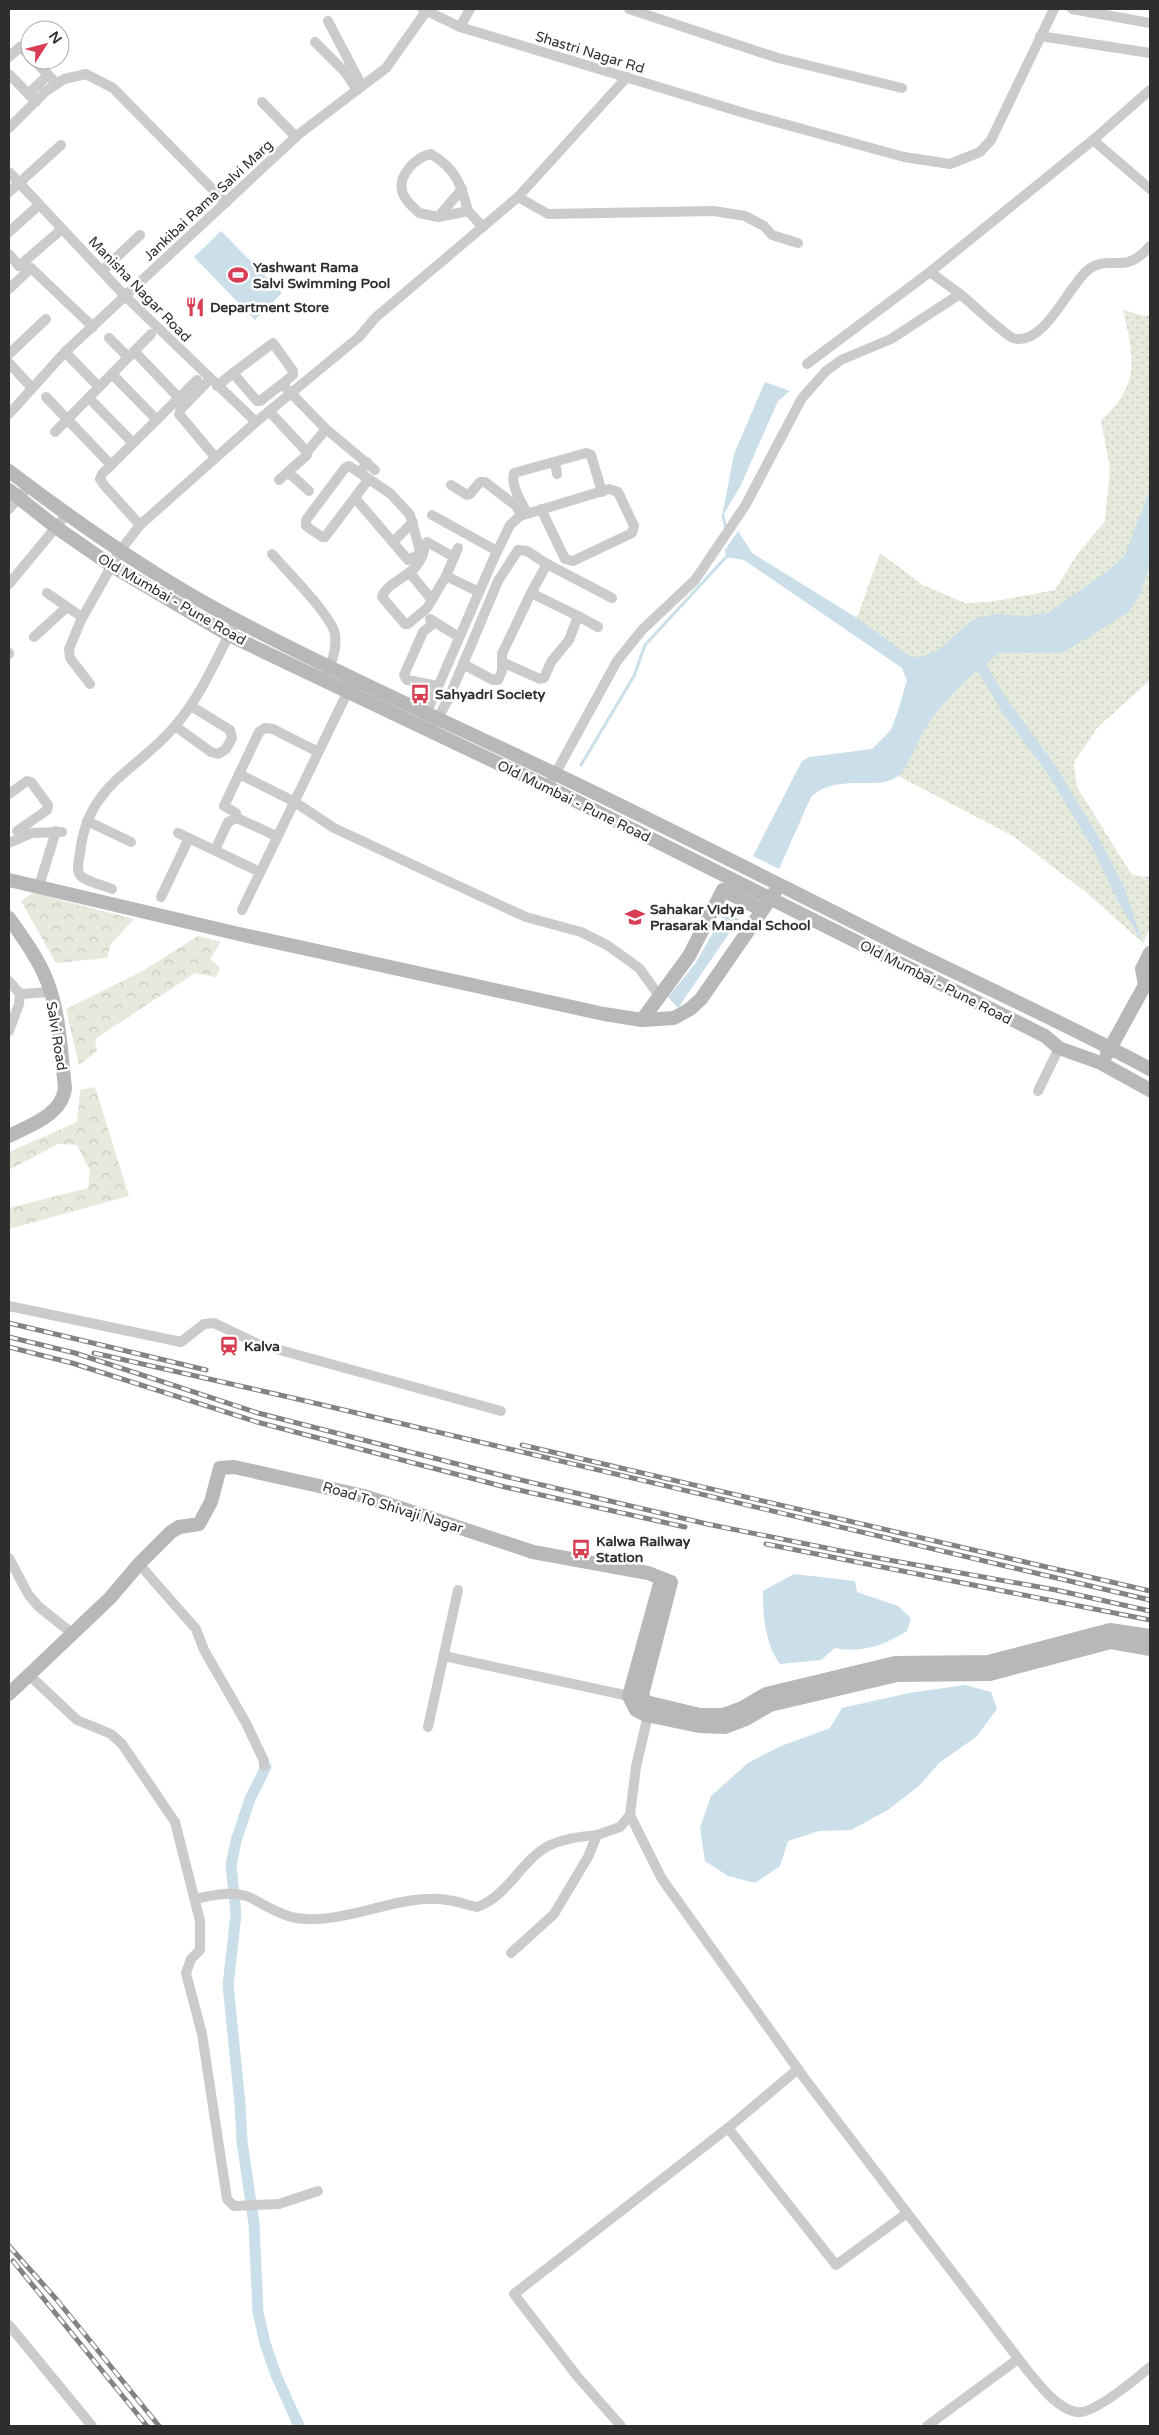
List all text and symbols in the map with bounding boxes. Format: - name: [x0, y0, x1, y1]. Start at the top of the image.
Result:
- north arrow: [20, 20, 70, 70]
- text: N: [45, 28, 65, 47]
- street label: Shastri Nagar Rd: [533, 28, 646, 77]
- street label: Jankibai Rama Salvi Marg: [140, 136, 276, 265]
- street label: Manisha Nagar Road: [85, 233, 194, 346]
- place label: Yashwant Rama Salvi Swimming Pool: [253, 259, 390, 292]
- sports icon: Yashwant Rama Salvi Swimming Pool: [227, 264, 249, 286]
- restaurant icon: Department Store: [184, 296, 206, 318]
- place label: Department Store: [210, 299, 329, 316]
- street label: Old Mumbai - Pune Road: [95, 550, 249, 649]
- bus stop icon: Sahyadri Society: [409, 683, 431, 705]
- place label: Sahyadri Society: [435, 686, 546, 703]
- street label: Old Mumbai - Pune Road: [494, 757, 653, 846]
- place label: Sahakar Vidya Prasarak Mandal School: [650, 901, 810, 934]
- school or university icon: Sahakar Vidya Prasarak Mandal School: [624, 906, 646, 928]
- street label: Old Mumbai - Pune Road: [857, 937, 1015, 1028]
- street label: Salvi Road: [43, 1000, 70, 1072]
- station icon: Kalva: [218, 1335, 240, 1357]
- place label: Kalva: [244, 1338, 280, 1355]
- street label: Road To Shivaji Nagar: [320, 1478, 466, 1537]
- place label: Kalwa Railway Station: [596, 1533, 691, 1566]
- bus stop icon: Kalwa Railway Station: [570, 1538, 592, 1560]

